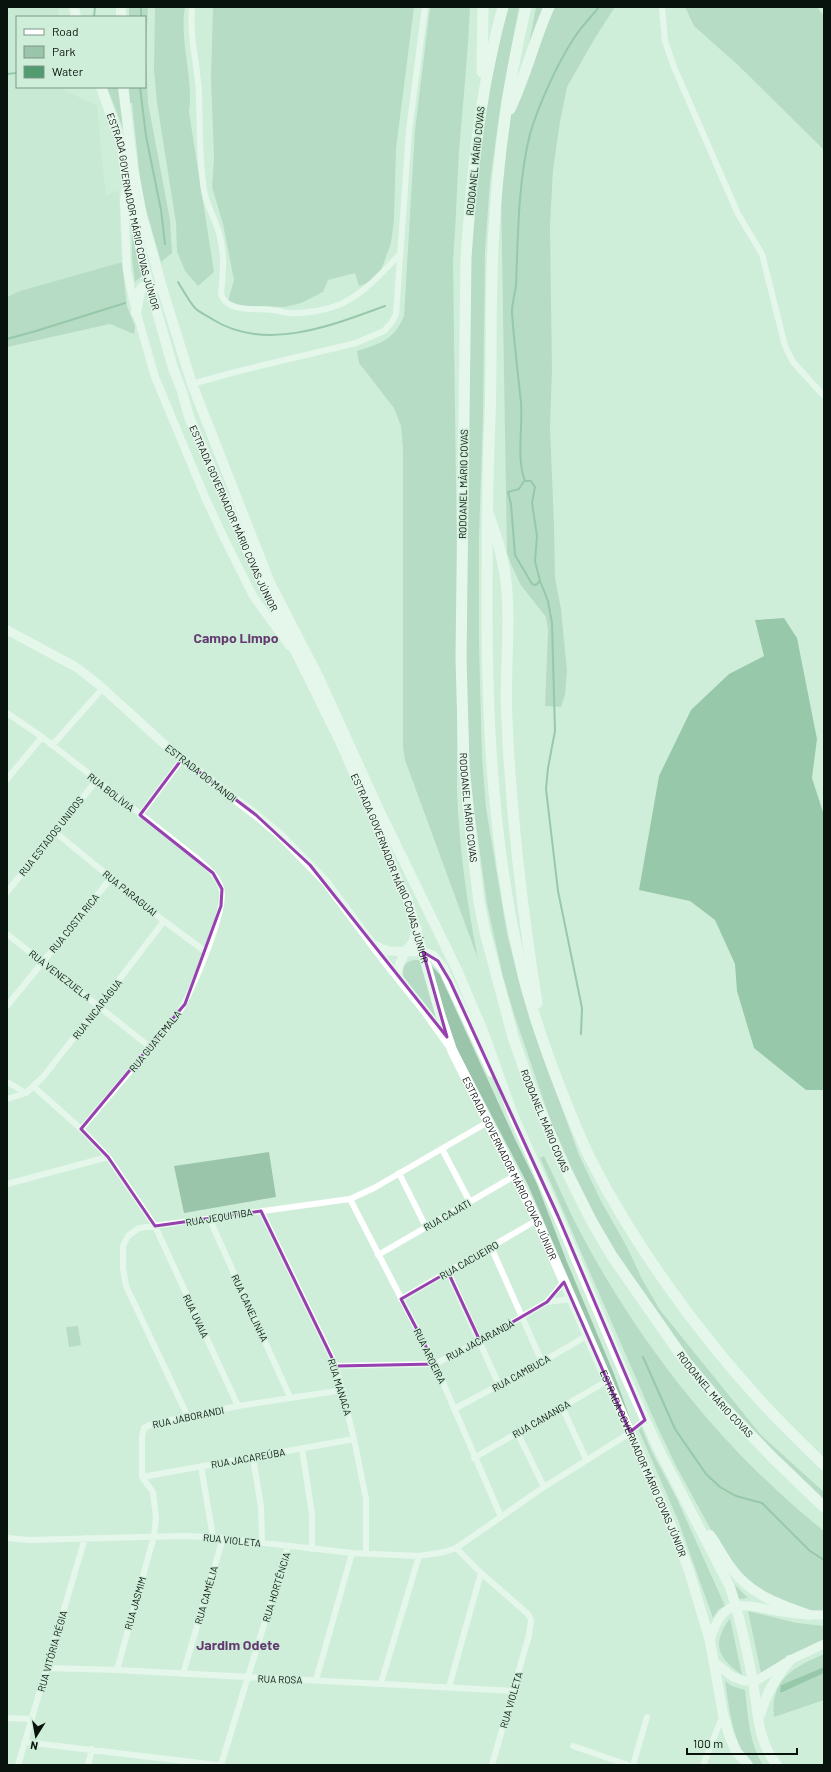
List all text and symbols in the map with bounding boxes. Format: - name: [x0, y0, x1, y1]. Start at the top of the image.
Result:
- legend: [16, 16, 146, 88]
- text: Road: [52, 24, 79, 38]
- text: Park: [52, 44, 76, 58]
- text: Water: [52, 64, 84, 78]
- street label: RODOANEL MÁRIO COVAS: [463, 106, 487, 216]
- street label: ESTRADA GOVERNADOR MÁRIO COVAS JÚNIOR: [105, 111, 162, 311]
- street label: ESTRADA GOVERNADOR MÁRIO COVAS JÚNIOR: [187, 423, 281, 613]
- street label: RODOANEL MÁRIO COVAS: [456, 429, 470, 539]
- district label: Campo Limpo: [193, 629, 279, 646]
- street label: ESTRADA DO MANDI: [163, 742, 239, 804]
- street label: RODOANEL MÁRIO COVAS: [458, 753, 480, 863]
- street label: RUA BOLÍVIA: [85, 770, 137, 814]
- street label: ESTRADA GOVERNADOR MÁRIO COVAS JÚNIOR: [349, 771, 431, 965]
- street label: RUA ESTADOS UNIDOS: [16, 794, 86, 878]
- street label: RUA PARAGUAI: [101, 868, 159, 918]
- street label: RUA COSTA RICA: [47, 891, 101, 955]
- street label: RUA VENEZUELA: [27, 947, 93, 1003]
- street label: RUA NICARÁGUA: [70, 976, 124, 1042]
- street label: RUA GUATEMALA: [127, 1008, 183, 1074]
- street label: RODOANEL MÁRIO COVAS: [519, 1068, 572, 1174]
- street label: ESTRADA GOVERNADOR MÁRIO COVAS JÚNIOR: [460, 1074, 560, 1262]
- street label: RUA CAJATI: [421, 1197, 473, 1233]
- street label: RUA JEQUITIBA: [185, 1206, 253, 1228]
- street label: RUA CACUEIRO: [437, 1238, 501, 1282]
- street label: RUA CANELINHA: [229, 1272, 271, 1344]
- street label: RUA UVAIA: [181, 1292, 211, 1340]
- street label: RUA JACARANDÁ: [444, 1317, 516, 1363]
- street label: RUA AROEIRA: [411, 1326, 449, 1386]
- street label: RODOANEL MÁRIO COVAS: [674, 1349, 756, 1440]
- street label: RUA CAMBUCA: [490, 1352, 552, 1394]
- street label: RUA MANACA: [326, 1357, 354, 1417]
- street label: ESTRADA GOVERNADOR MÁRIO COVAS JÚNIOR: [598, 1368, 689, 1558]
- street label: RUA CANANGA: [510, 1398, 572, 1440]
- street label: RUA JABORANDI: [151, 1404, 225, 1430]
- street label: RUA JACAREÚBA: [210, 1446, 286, 1470]
- street label: RUA VIOLETA: [202, 1531, 262, 1549]
- street label: RUA HORTÊNCIA: [260, 1550, 292, 1624]
- street label: RUA CAMÉLIA: [192, 1564, 220, 1626]
- street label: RUA JASMIM: [122, 1575, 148, 1631]
- street label: RUA VITÓRIA RÉGIA: [35, 1609, 69, 1693]
- district label: Jardim Odete: [196, 1636, 280, 1653]
- street label: RUA VIOLETA: [497, 1670, 525, 1730]
- street label: RUA ROSA: [257, 1672, 303, 1686]
- north arrow: [16, 1716, 56, 1756]
- scale bar: [687, 1730, 797, 1756]
- text: 100 m: [693, 1736, 723, 1750]
- text: N: [29, 1739, 39, 1753]

